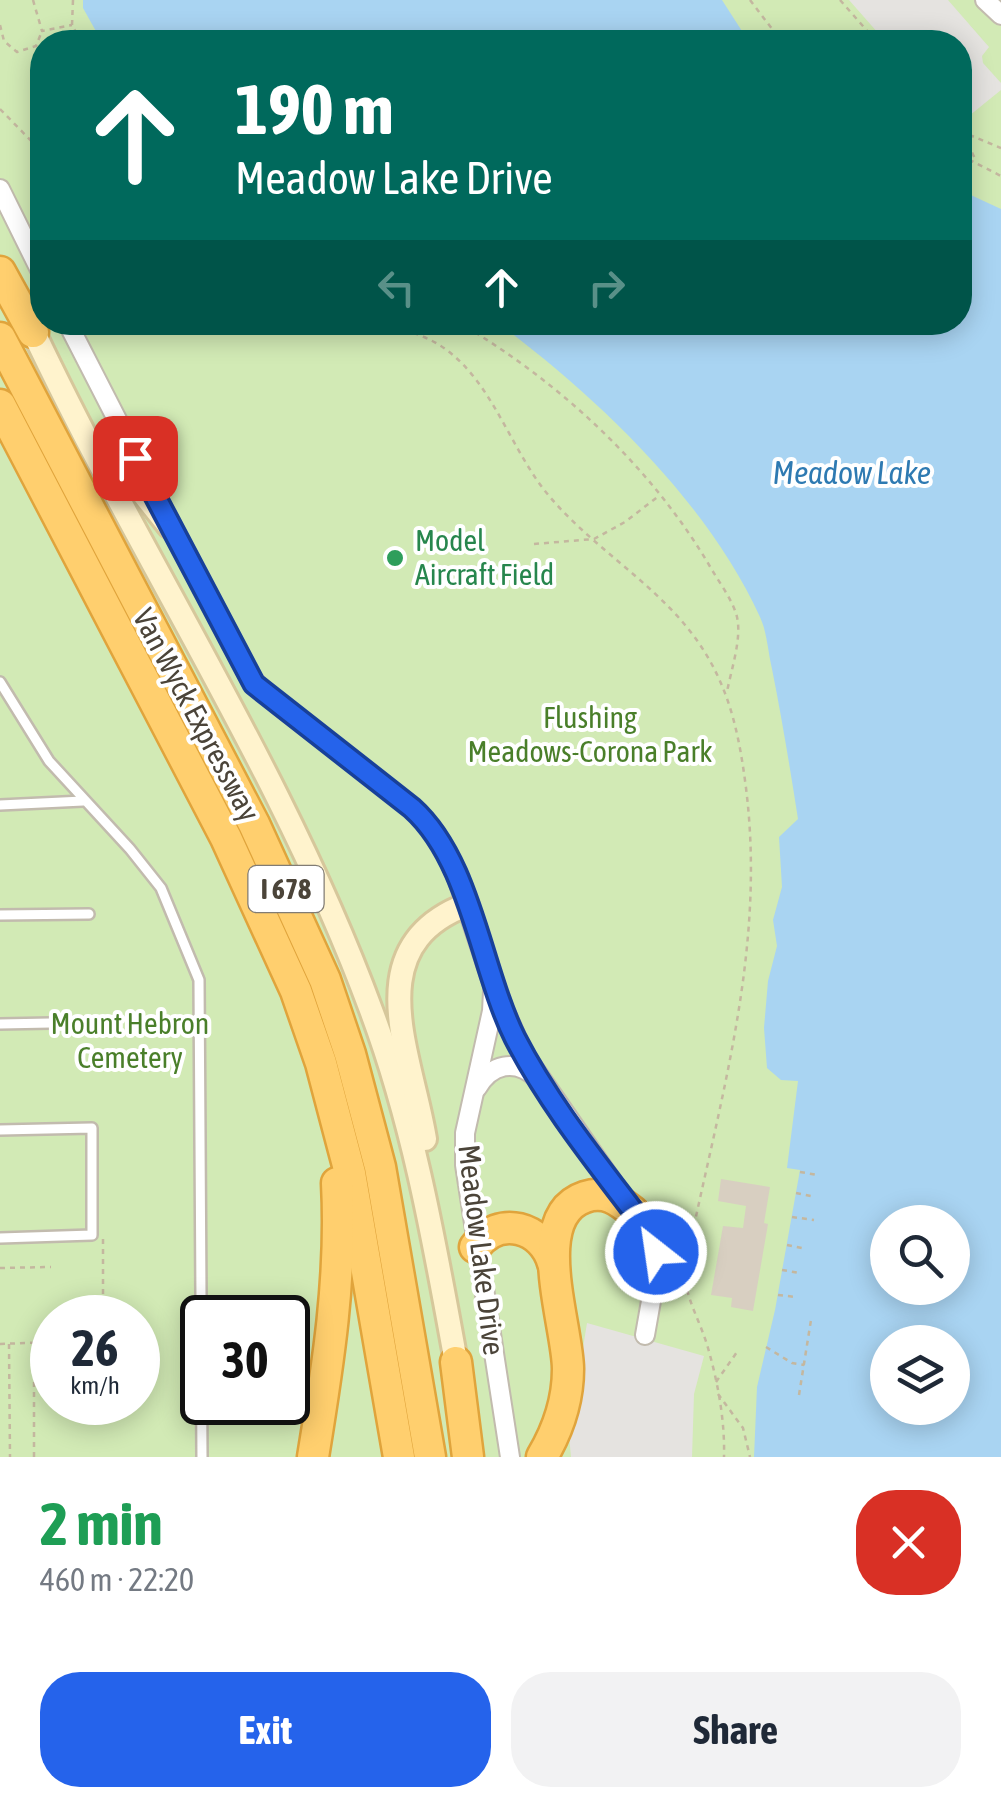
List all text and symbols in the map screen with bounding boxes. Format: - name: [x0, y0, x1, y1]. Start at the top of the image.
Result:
- text: 190 m: [235, 69, 394, 149]
- icon: ahead: [70, 70, 200, 200]
- text: Meadow Lake Drive: [235, 152, 553, 204]
- icon: left: [369, 260, 424, 315]
- icon: ahead: [474, 260, 529, 315]
- icon: right: [579, 260, 634, 315]
- pin: [93, 416, 178, 501]
- icon: arrive: [108, 431, 163, 486]
- water label: Meadow Lake: [773, 454, 931, 491]
- place label: Model Aircraft Field: [415, 523, 554, 591]
- marker: Model Aircraft Field: [384, 547, 406, 569]
- street label: Van Wyck Expressway: [127, 603, 267, 826]
- park label: Flushing Meadows-Corona Park: [468, 700, 712, 768]
- road number: I 678: [248, 866, 324, 912]
- park label: Mount Hebron Cemetery: [51, 1006, 209, 1074]
- street label: Meadow Lake Drive: [452, 1143, 512, 1357]
- position arrow: [604, 1200, 708, 1304]
- map controls: [870, 1205, 970, 1425]
- button: search: [870, 1205, 970, 1305]
- speed limit sign: 30: [180, 1295, 310, 1425]
- text: 26: [71, 1319, 118, 1377]
- button: layers: [870, 1325, 970, 1425]
- text: km/h: [70, 1371, 120, 1399]
- text: 2 min: [40, 1489, 163, 1558]
- button: close: [856, 1490, 961, 1595]
- text: 460 m · 22:20: [40, 1561, 194, 1598]
- button: Exit: [40, 1672, 491, 1787]
- button: Share: [511, 1672, 961, 1787]

